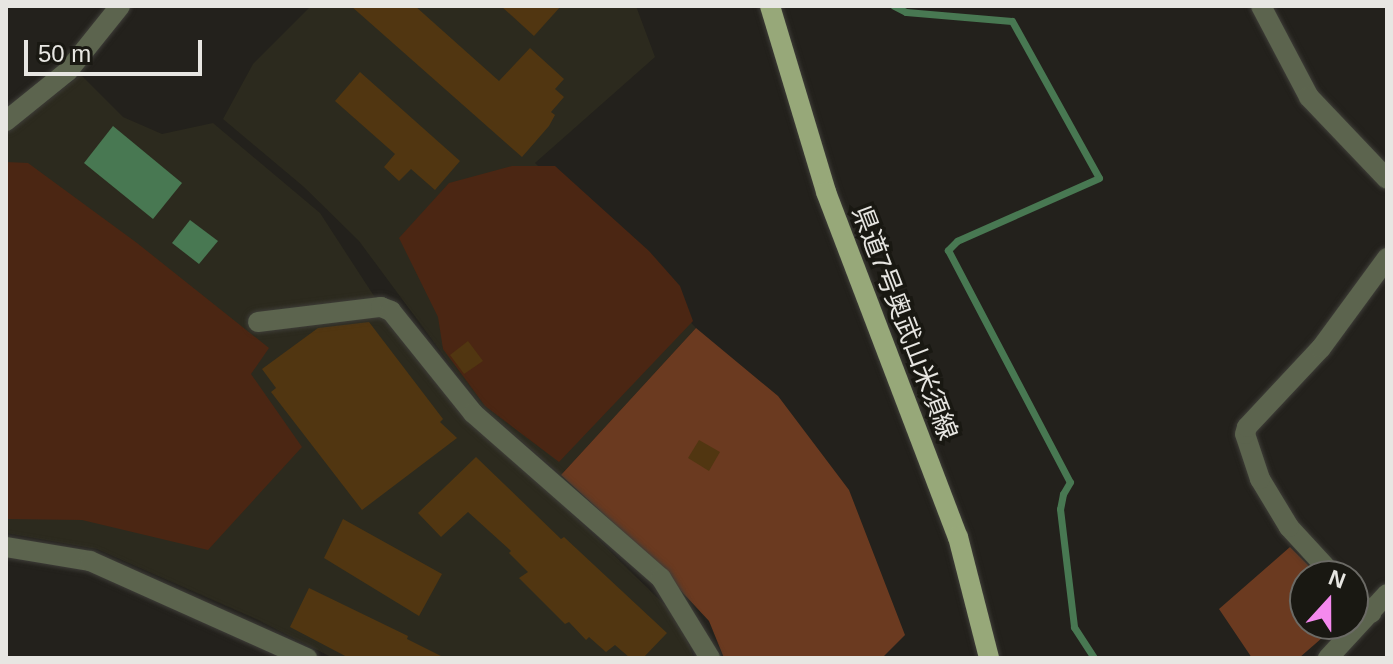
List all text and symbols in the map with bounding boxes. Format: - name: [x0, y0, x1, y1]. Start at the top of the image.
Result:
- scale bar: [28, 24, 206, 74]
- text: 50 m: [38, 40, 91, 67]
- street label: 県道7号奥武山米須線: [845, 201, 963, 445]
- north arrow: [1289, 560, 1369, 640]
- text: N: [1325, 564, 1349, 594]

